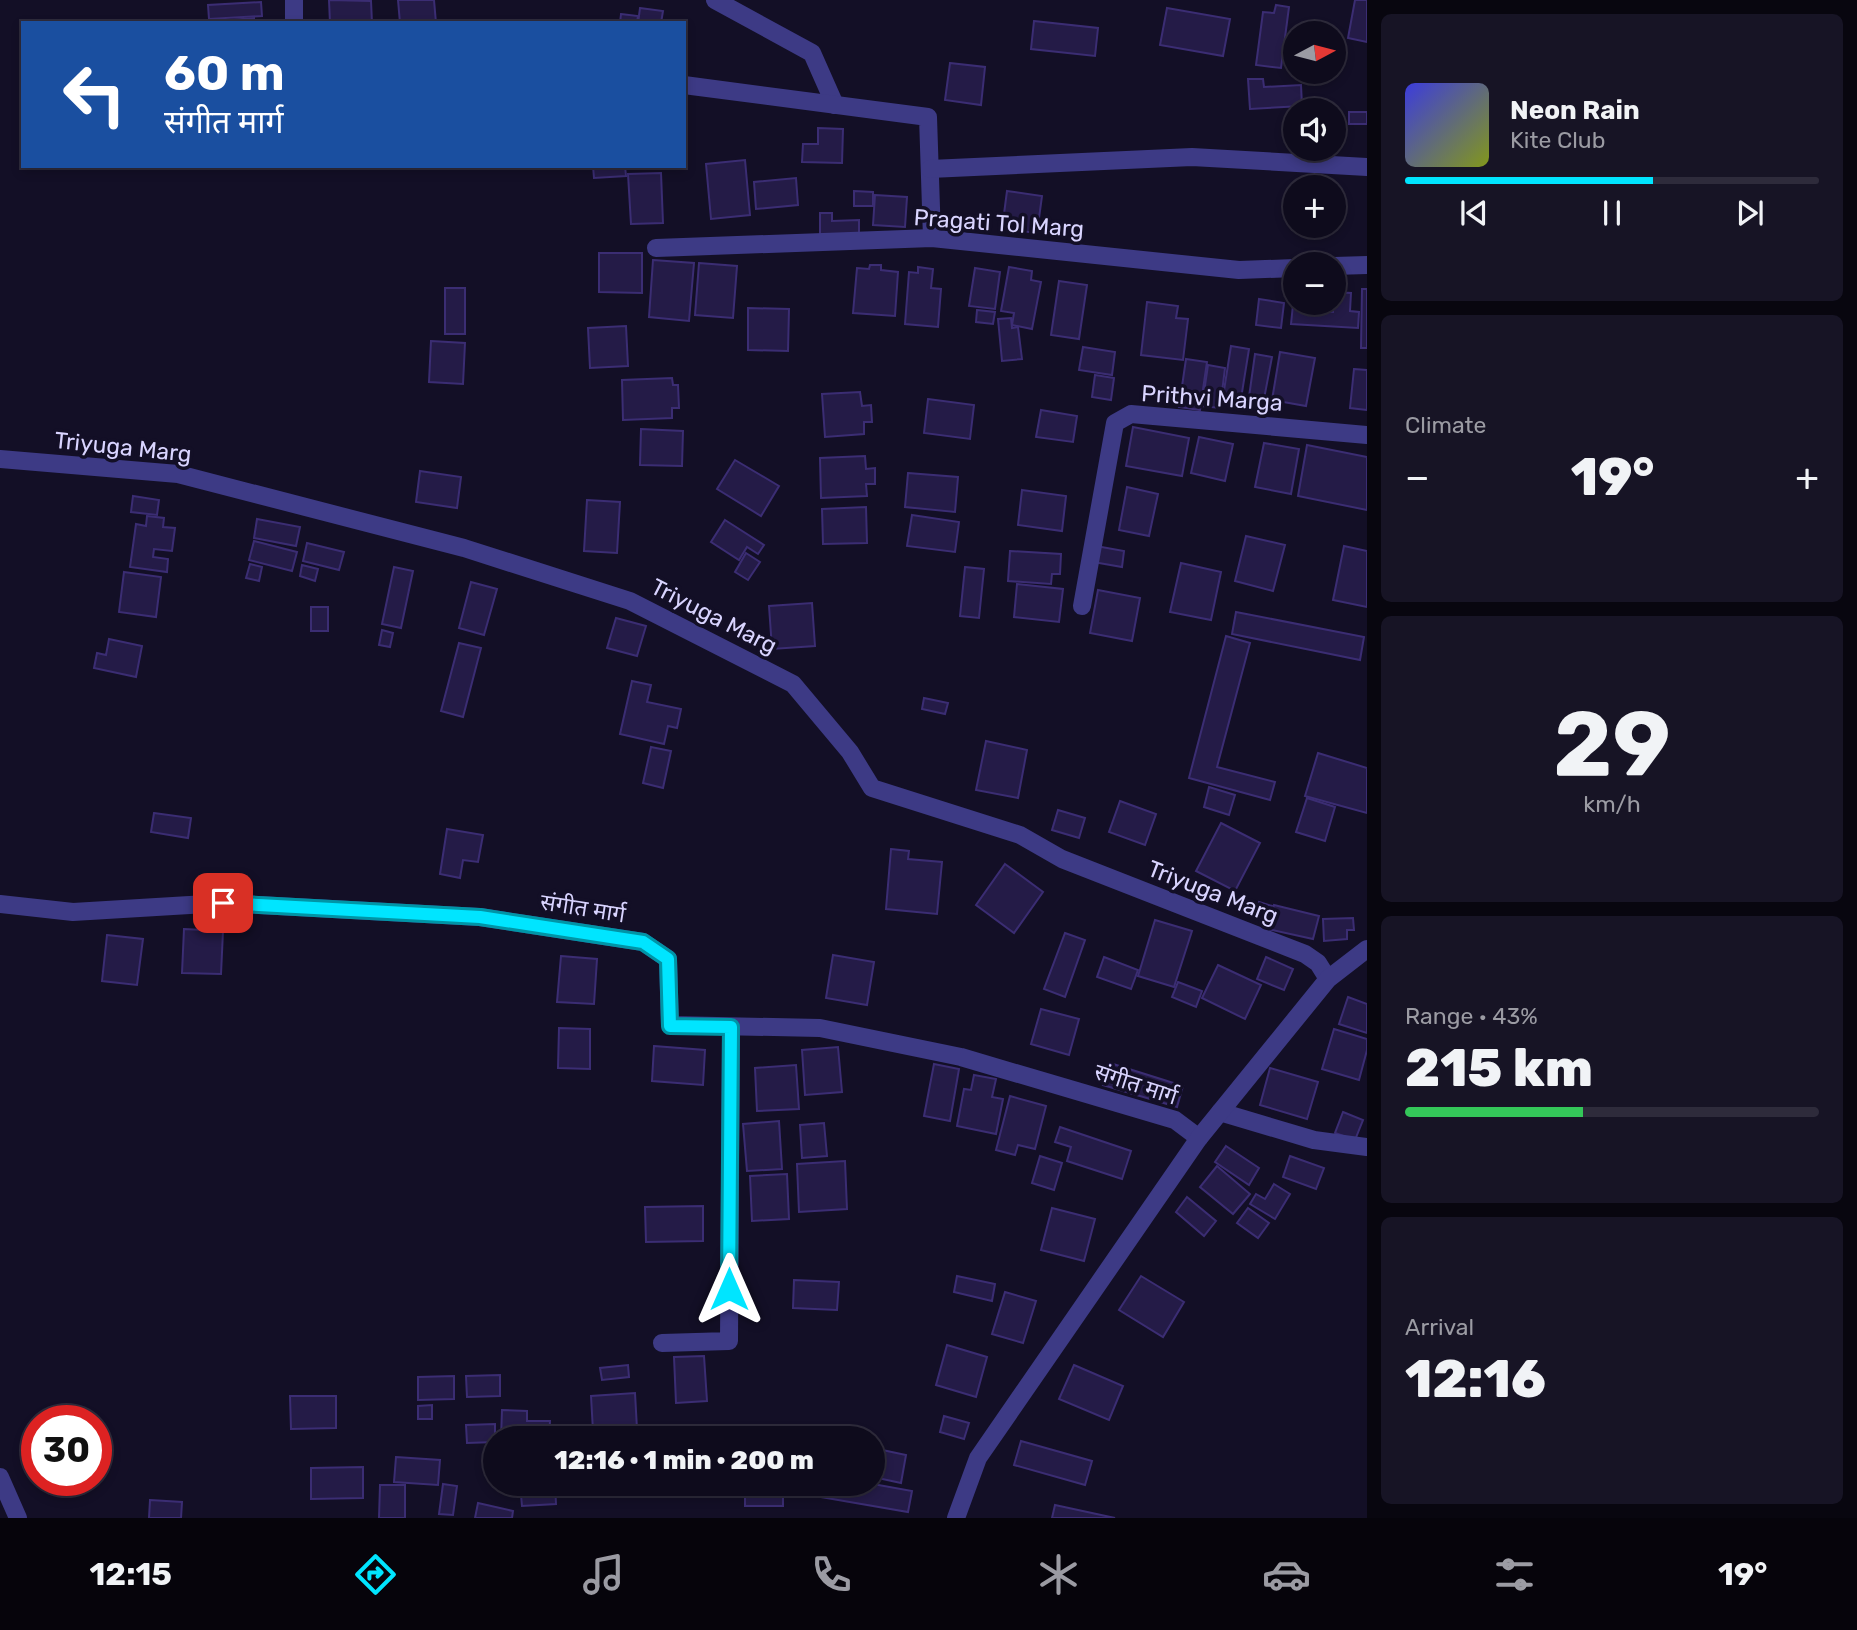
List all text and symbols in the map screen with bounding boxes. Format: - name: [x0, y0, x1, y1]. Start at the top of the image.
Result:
- north arrow: [1283, 21, 1346, 84]
- map controls: [1283, 21, 1346, 315]
- text: 60 m: [164, 44, 285, 102]
- icon: left: [49, 49, 140, 140]
- text: Neon Rain: [1510, 95, 1640, 126]
- button: sound: [1283, 98, 1346, 161]
- text: संगीत मार्ग: [164, 103, 283, 141]
- text: Kite Club: [1510, 126, 1605, 154]
- button: +: [1283, 175, 1346, 238]
- icon: previous: [1455, 194, 1493, 232]
- icon: pause: [1593, 194, 1631, 232]
- icon: next: [1731, 194, 1769, 232]
- street label: Pragati Tol Marg: [913, 203, 1085, 243]
- button: −: [1283, 252, 1346, 315]
- street label: Prithvi Marga: [1140, 379, 1284, 417]
- text: Climate: [1405, 411, 1486, 439]
- street label: Triyuga Marg: [53, 426, 193, 468]
- text: 19°: [1571, 446, 1654, 508]
- text: −: [1405, 454, 1430, 500]
- text: +: [1795, 454, 1819, 500]
- street label: Triyuga Marg: [646, 572, 782, 660]
- text: 29: [1553, 690, 1671, 798]
- text: km/h: [1583, 790, 1641, 818]
- street label: Triyuga Marg: [1144, 854, 1282, 930]
- pin: [193, 873, 253, 933]
- icon: arrive: [204, 884, 242, 922]
- street label: संगीत मार्ग: [538, 887, 629, 929]
- text: Range · 43%: [1405, 1002, 1538, 1030]
- text: 215 km: [1405, 1037, 1593, 1099]
- street label: संगीत मार्ग: [1091, 1057, 1182, 1111]
- position arrow: [692, 1252, 766, 1326]
- text: Arrival: [1405, 1313, 1474, 1341]
- text: 12:16: [1405, 1348, 1546, 1410]
- speed limit sign: 30: [21, 1405, 112, 1496]
- text: 12:16 · 1 min · 200 m: [554, 1445, 814, 1476]
- icon: directions: [351, 1550, 400, 1599]
- icon: music: [579, 1550, 628, 1599]
- icon: phone: [807, 1550, 856, 1599]
- icon: climate: [1034, 1550, 1083, 1599]
- icon: car: [1262, 1550, 1311, 1599]
- icon: filters: [1490, 1550, 1539, 1599]
- text: 12:15: [89, 1555, 172, 1593]
- text: 19°: [1718, 1555, 1768, 1593]

